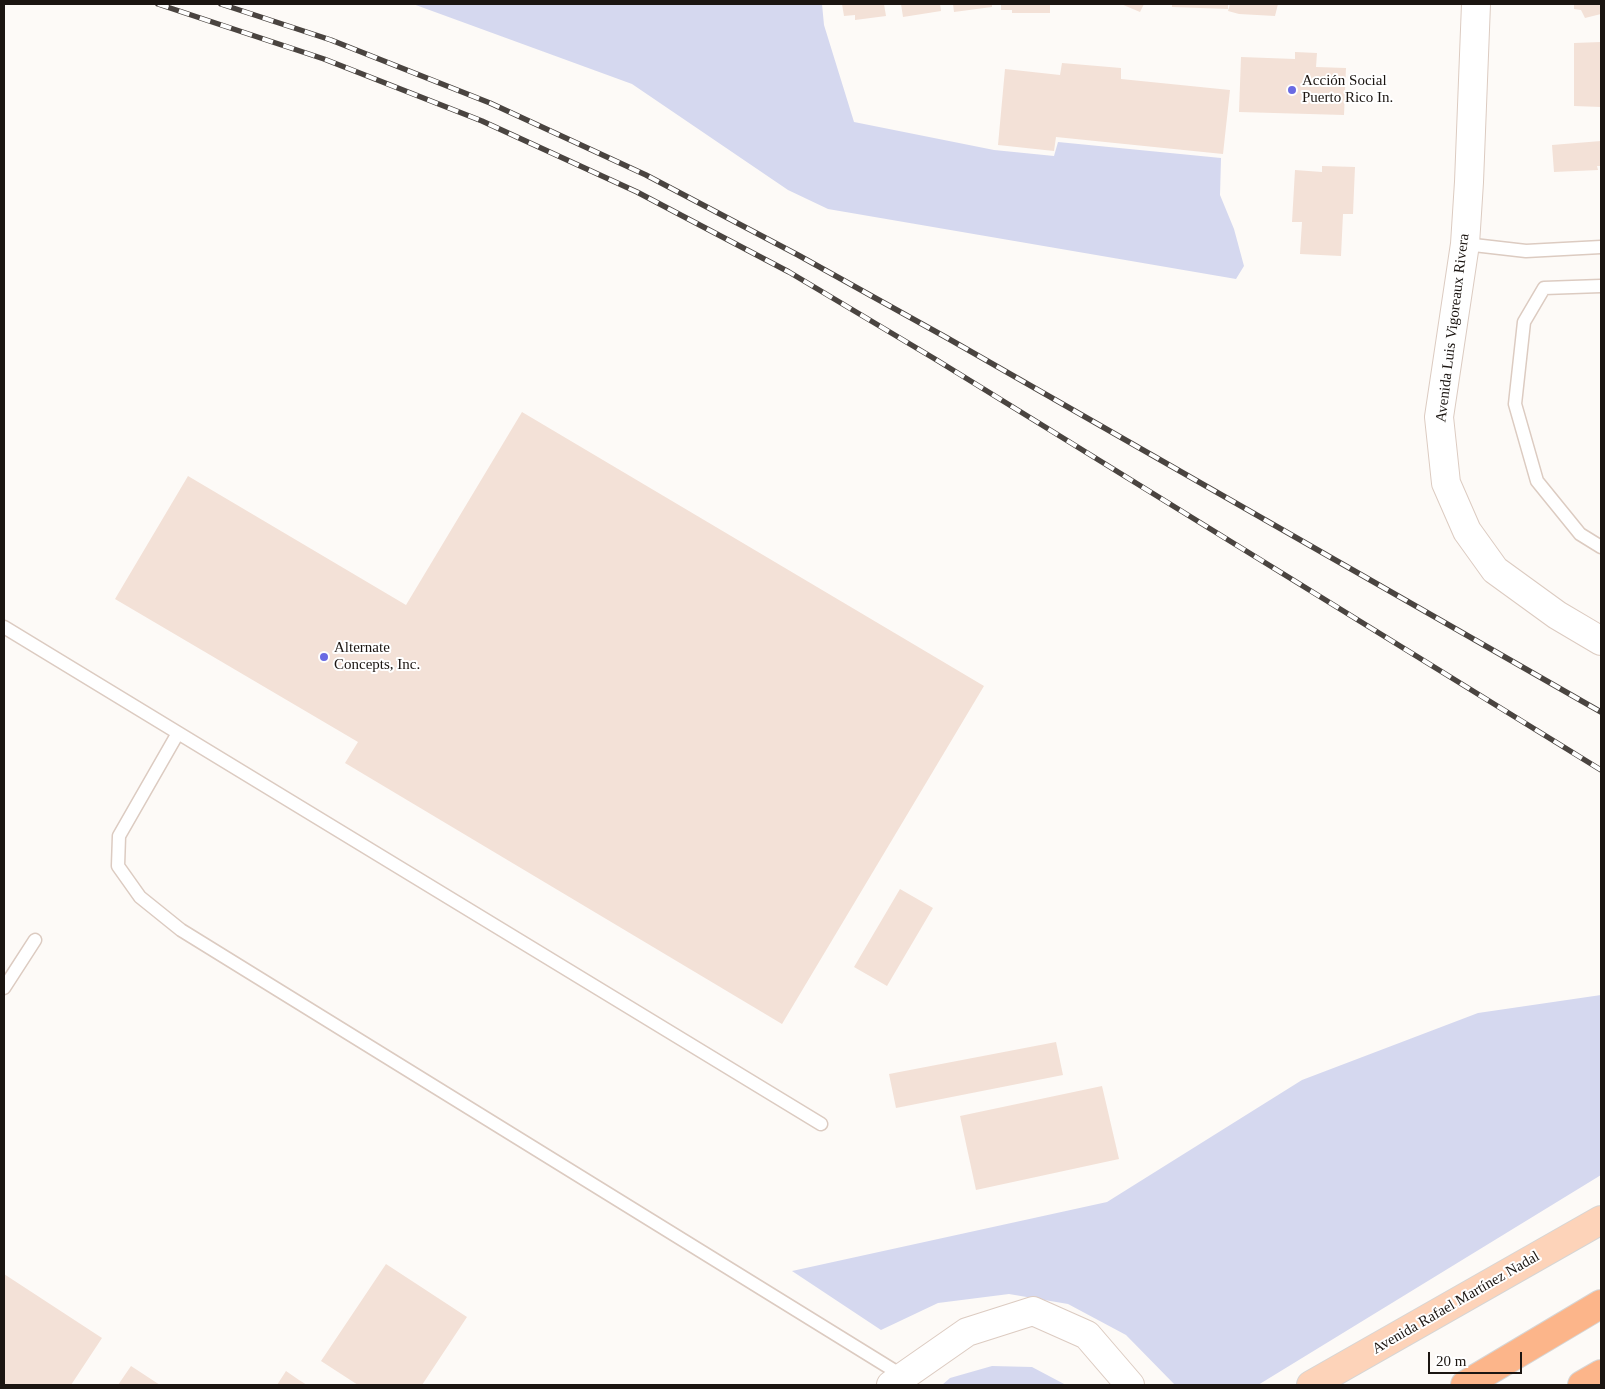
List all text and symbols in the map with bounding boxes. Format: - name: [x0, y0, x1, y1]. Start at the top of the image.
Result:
- place label: Acción Social Puerto Rico In.: [1302, 72, 1393, 107]
- marker: Acción Social Puerto Rico In.: [1286, 84, 1298, 96]
- street label: Avenida Luis Vigoreaux Rivera: [1432, 233, 1474, 423]
- place label: Alternate Concepts, Inc.: [334, 639, 420, 674]
- marker: Alternate Concepts, Inc.: [318, 651, 330, 663]
- street label: Avenida Rafael Martínez Nadal: [1369, 1248, 1543, 1358]
- scale bar: [1430, 1342, 1524, 1374]
- text: 20 m: [1436, 1353, 1466, 1369]

